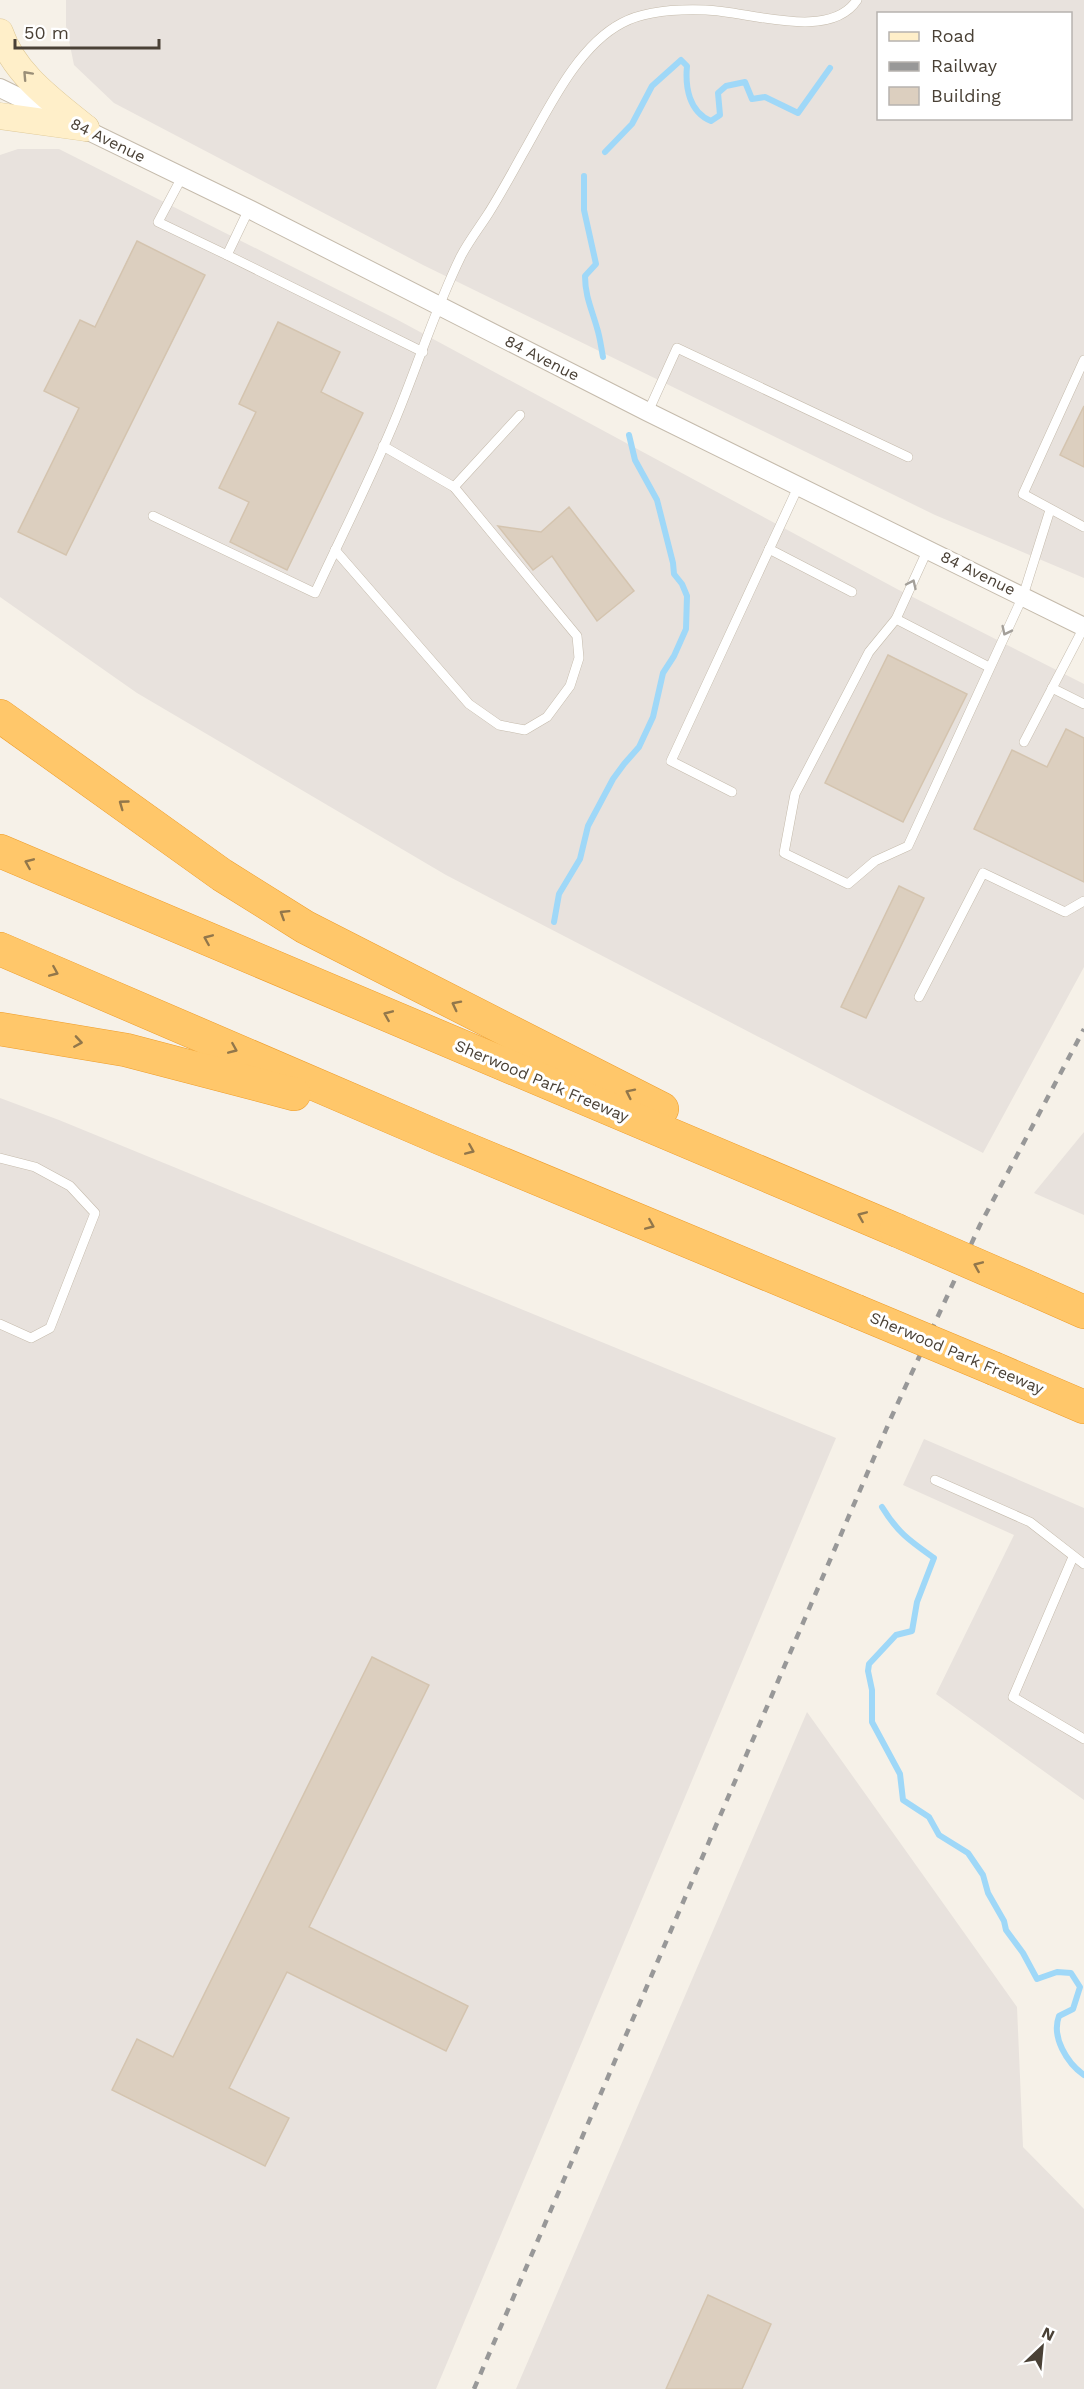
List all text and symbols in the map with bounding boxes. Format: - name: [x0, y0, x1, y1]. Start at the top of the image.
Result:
- scale bar: [15, 12, 159, 50]
- legend: [877, 12, 1072, 120]
- text: 50 m: [24, 22, 69, 43]
- text: Road: [931, 25, 975, 46]
- text: Railway: [931, 55, 998, 76]
- one-way arrow: [23, 71, 34, 82]
- text: Building: [931, 85, 1001, 106]
- street label: 84 Avenue: [67, 114, 149, 166]
- street label: 84 Avenue: [502, 331, 582, 385]
- street label: 84 Avenue: [937, 547, 1019, 599]
- one-way arrow: [905, 579, 917, 590]
- one-way arrow: [1002, 625, 1014, 636]
- one-way arrow: [118, 800, 129, 811]
- one-way arrow: [24, 859, 35, 871]
- one-way arrow: [279, 910, 290, 921]
- one-way arrow: [203, 934, 214, 946]
- one-way arrow: [47, 965, 58, 977]
- one-way arrow: [451, 1001, 462, 1012]
- one-way arrow: [383, 1010, 394, 1022]
- one-way arrow: [73, 1035, 83, 1048]
- street label: Sherwood Park Freeway: [452, 1036, 632, 1127]
- one-way arrow: [227, 1042, 238, 1054]
- one-way arrow: [625, 1089, 636, 1100]
- one-way arrow: [464, 1143, 475, 1155]
- one-way arrow: [857, 1211, 868, 1223]
- one-way arrow: [644, 1218, 655, 1230]
- one-way arrow: [973, 1261, 984, 1273]
- street label: Sherwood Park Freeway: [867, 1308, 1047, 1399]
- north arrow: [1012, 2317, 1072, 2377]
- text: N: [1039, 2323, 1058, 2345]

